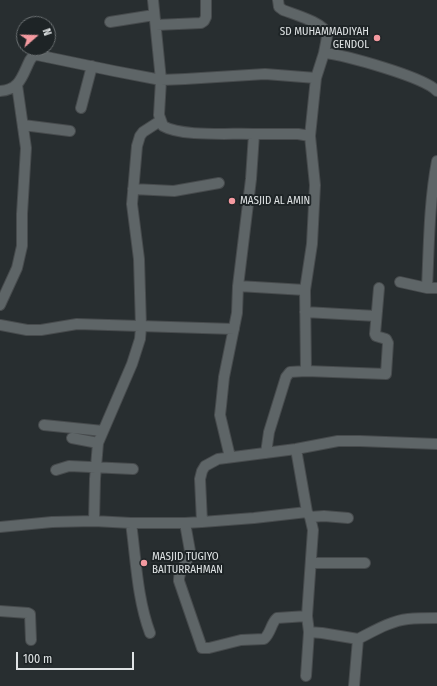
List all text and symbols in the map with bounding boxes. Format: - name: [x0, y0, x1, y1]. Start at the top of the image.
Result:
- north arrow: [16, 16, 56, 56]
- place label: SD MUHAMMADIYAH GENDOL: [280, 25, 369, 51]
- text: N: [40, 27, 54, 37]
- marker: SD MUHAMMADIYAH GENDOL: [372, 33, 382, 43]
- place label: MASJID AL AMIN: [240, 194, 310, 208]
- marker: MASJID AL AMIN: [227, 196, 237, 206]
- place label: MASJID TUGIYO BAITURRAHMAN: [152, 550, 223, 576]
- marker: MASJID TUGIYO BAITURRAHMAN: [139, 558, 149, 568]
- scale bar: [18, 644, 136, 670]
- text: 100 m: [23, 652, 52, 666]

